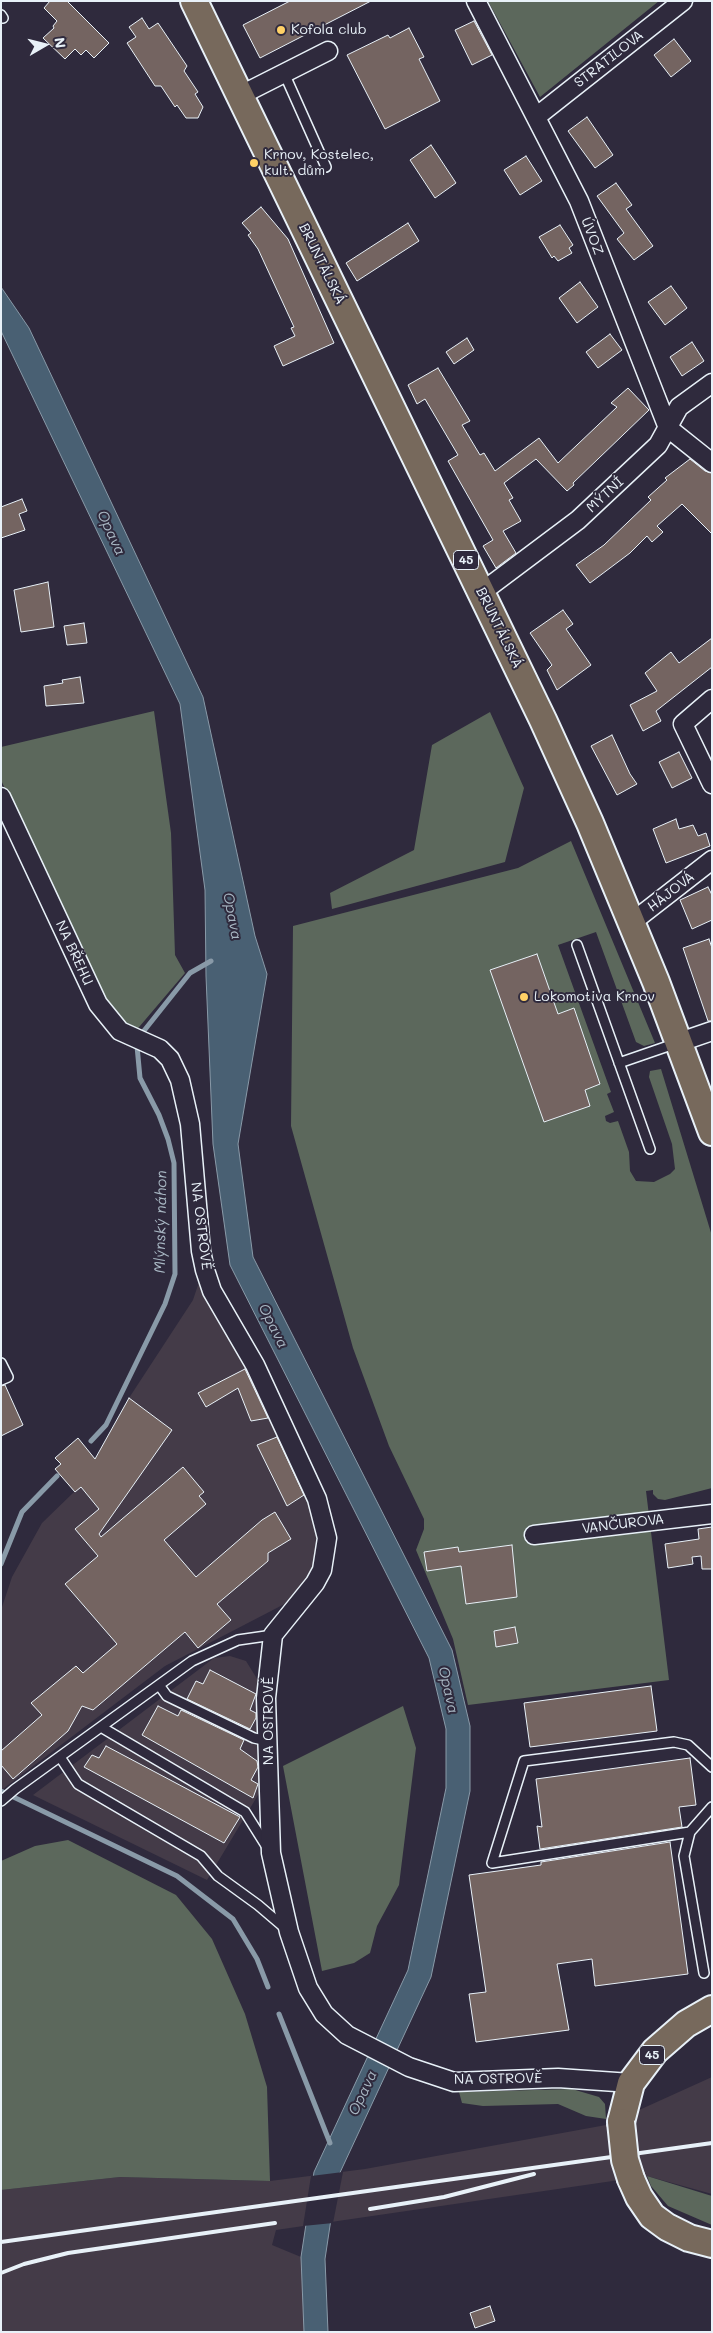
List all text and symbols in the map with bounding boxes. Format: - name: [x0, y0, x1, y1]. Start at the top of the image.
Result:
- north arrow: [20, 20, 70, 70]
- place label: Kofola club: [291, 22, 367, 38]
- marker: Kofola club: [275, 24, 287, 36]
- street label: STRATILOVA: [571, 27, 647, 91]
- text: N: [50, 36, 70, 49]
- place label: Krnov, Kostelec, kult. dům: [264, 147, 374, 180]
- marker: Krnov, Kostelec, kult. dům: [248, 157, 260, 169]
- street label: ÚVOZ: [577, 215, 607, 257]
- street label: BRUNTÁLSKÁ: [295, 221, 349, 307]
- street label: MÝTNÍ: [583, 474, 627, 516]
- water label: Opava: [93, 508, 129, 558]
- road number: 45: [454, 550, 478, 570]
- street label: BRUNTÁLSKÁ: [472, 585, 526, 671]
- street label: HÁJOVÁ: [644, 868, 698, 916]
- water label: Opava: [219, 891, 245, 941]
- street label: NA BŘEHU: [52, 918, 96, 988]
- place label: Lokomotiva Krnov: [534, 989, 655, 1005]
- marker: Lokomotiva Krnov: [518, 991, 530, 1003]
- water label: Mlýnský náhon: [151, 1170, 171, 1274]
- street label: NA OSTROVĚ: [187, 1181, 215, 1271]
- water label: Opava: [254, 1301, 292, 1351]
- street label: VANČUROVA: [581, 1511, 665, 1537]
- water label: Opava: [434, 1665, 462, 1715]
- street label: NA OSTROVĚ: [261, 1677, 277, 1765]
- road number: 45: [640, 2046, 664, 2064]
- water label: Opava: [345, 2068, 381, 2118]
- street label: NA OSTROVĚ: [454, 2070, 542, 2088]

